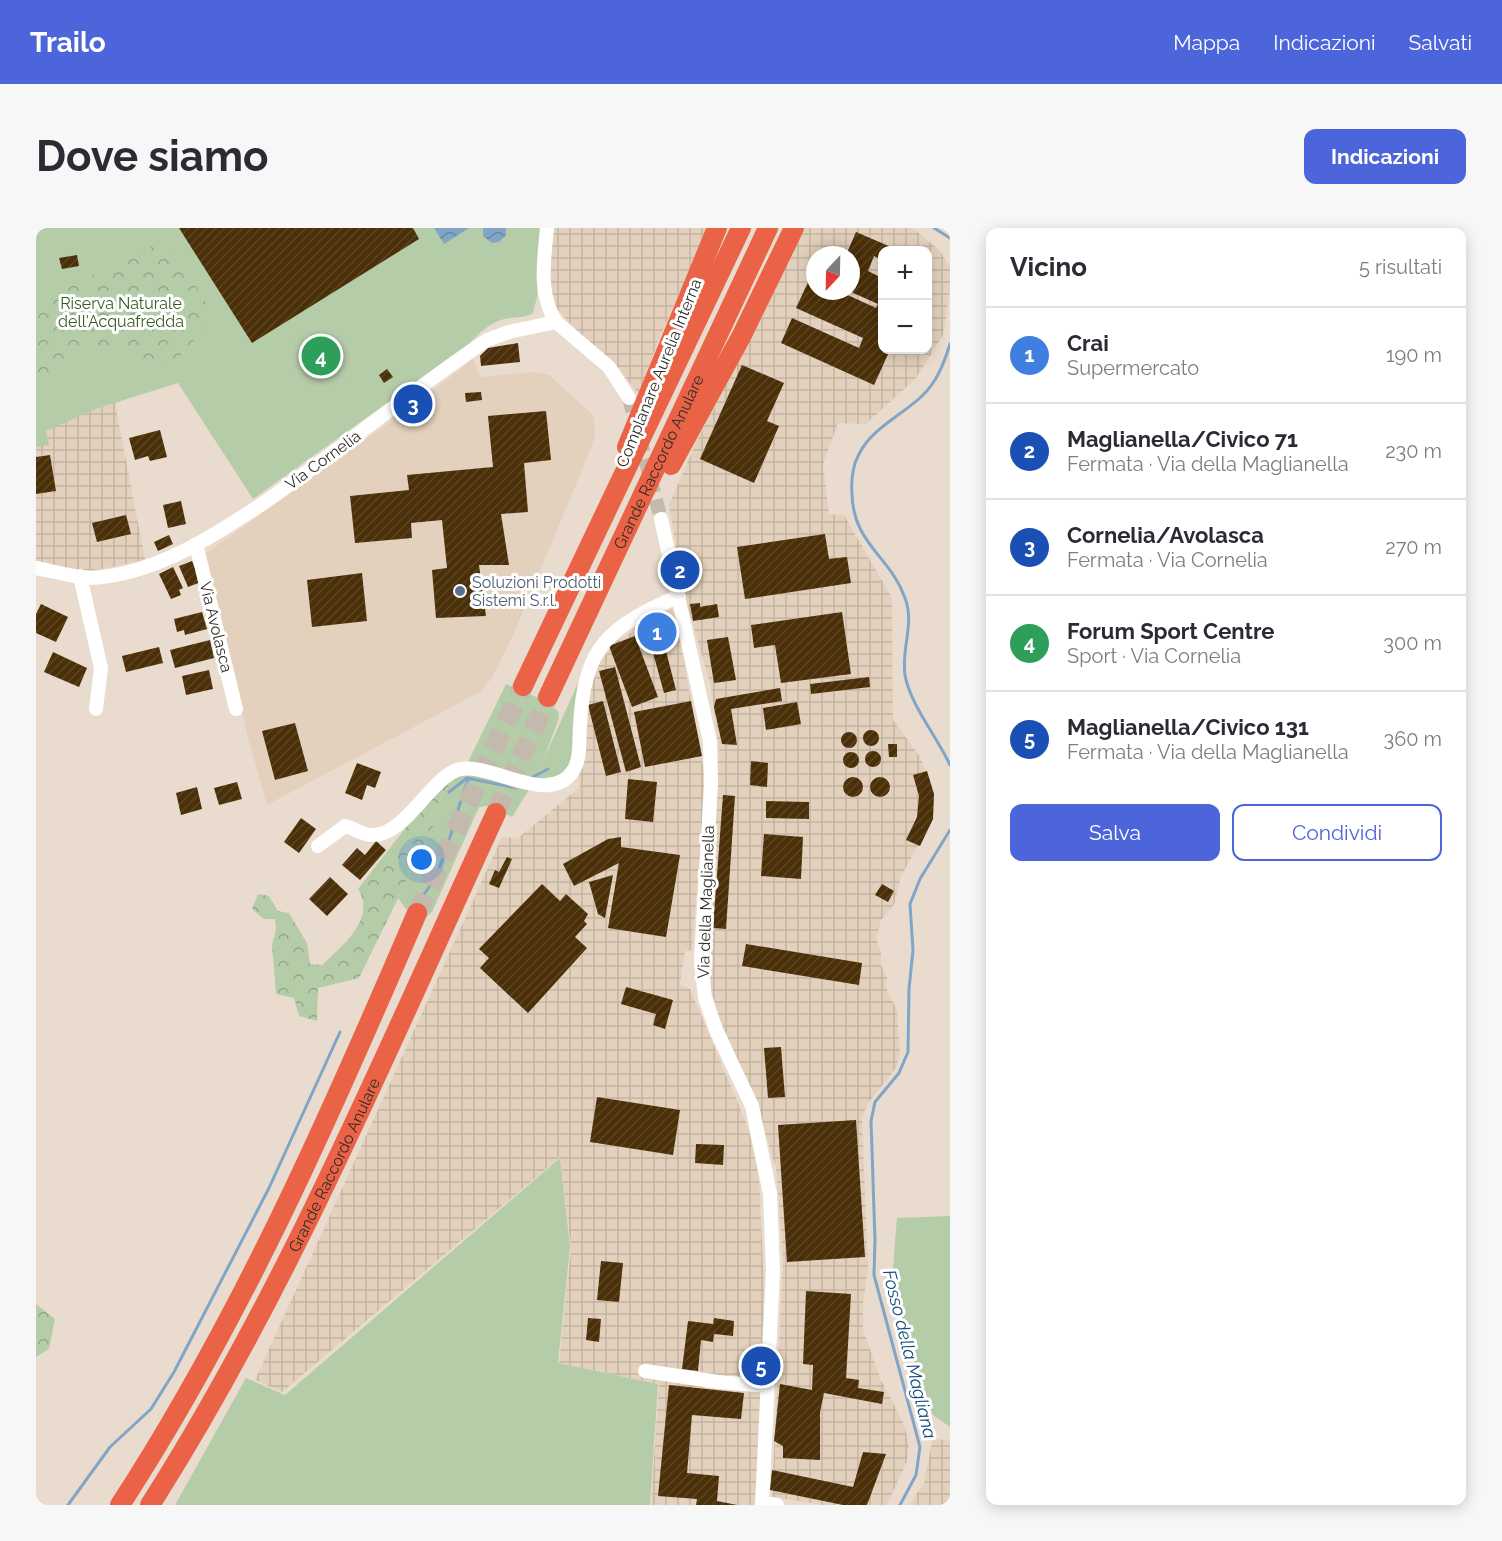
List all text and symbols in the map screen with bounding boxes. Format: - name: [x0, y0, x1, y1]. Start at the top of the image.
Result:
- text: Trailo: [30, 26, 106, 59]
- text: Mappa: [1173, 30, 1240, 55]
- text: Indicazioni: [1273, 30, 1376, 55]
- text: Salvati: [1409, 30, 1472, 55]
- button: Indicazioni: [1304, 129, 1466, 184]
- text: Dove siamo: [36, 132, 268, 181]
- north arrow: [806, 246, 860, 300]
- map controls: [878, 246, 932, 354]
- button: +: [878, 246, 932, 300]
- text: Vicino: [1010, 252, 1087, 282]
- text: 5 risultati: [1359, 255, 1442, 279]
- street label: Complanare Aurelia Interna: [612, 276, 706, 470]
- park label: Riserva Naturale dell'Acquafredda: [58, 294, 184, 331]
- button: −: [878, 300, 932, 354]
- text: Crai: [1067, 330, 1109, 356]
- pin: 4: [302, 334, 340, 378]
- text: 1: [1025, 343, 1034, 367]
- text: 190 m: [1386, 343, 1442, 367]
- text: Supermercato: [1067, 356, 1199, 380]
- street label: Grande Raccordo Anulare: [609, 371, 707, 552]
- pin: 3: [394, 382, 433, 426]
- street label: Via Cornelia: [282, 426, 364, 494]
- text: Maglianella/Civico 71: [1067, 426, 1298, 452]
- text: 2: [1024, 439, 1035, 463]
- text: 230 m: [1385, 439, 1442, 463]
- text: Fermata · Via della Maglianella: [1067, 452, 1349, 476]
- text: Cornelia/Avolasca: [1067, 522, 1264, 548]
- text: 3: [1024, 535, 1035, 559]
- text: 270 m: [1385, 535, 1442, 559]
- pin: 2: [660, 548, 700, 592]
- text: Fermata · Via Cornelia: [1067, 548, 1268, 572]
- place label: Soluzioni Prodotti Sistemi S.r.l.: [472, 573, 601, 610]
- street label: Via Avolasca: [196, 580, 236, 674]
- marker: Soluzioni Prodotti Sistemi S.r.l.: [453, 584, 467, 598]
- pin: 1: [638, 610, 676, 654]
- text: Forum Sport Centre: [1067, 618, 1275, 644]
- text: 4: [1024, 631, 1035, 655]
- text: 300 m: [1383, 631, 1442, 655]
- text: Sport · Via Cornelia: [1067, 644, 1241, 668]
- text: Maglianella/Civico 131: [1067, 714, 1309, 740]
- text: 5: [1024, 727, 1035, 751]
- text: 360 m: [1384, 727, 1442, 751]
- text: Fermata · Via della Maglianella: [1067, 740, 1349, 764]
- button: Salva: [1010, 804, 1220, 861]
- button: Condividi: [1232, 804, 1442, 861]
- street label: Via della Maglianella: [694, 825, 718, 979]
- your location: [407, 845, 436, 874]
- street label: Grande Raccordo Anulare: [284, 1075, 384, 1255]
- water label: Fosso della Magliana: [879, 1267, 941, 1441]
- pin: 5: [742, 1344, 780, 1388]

